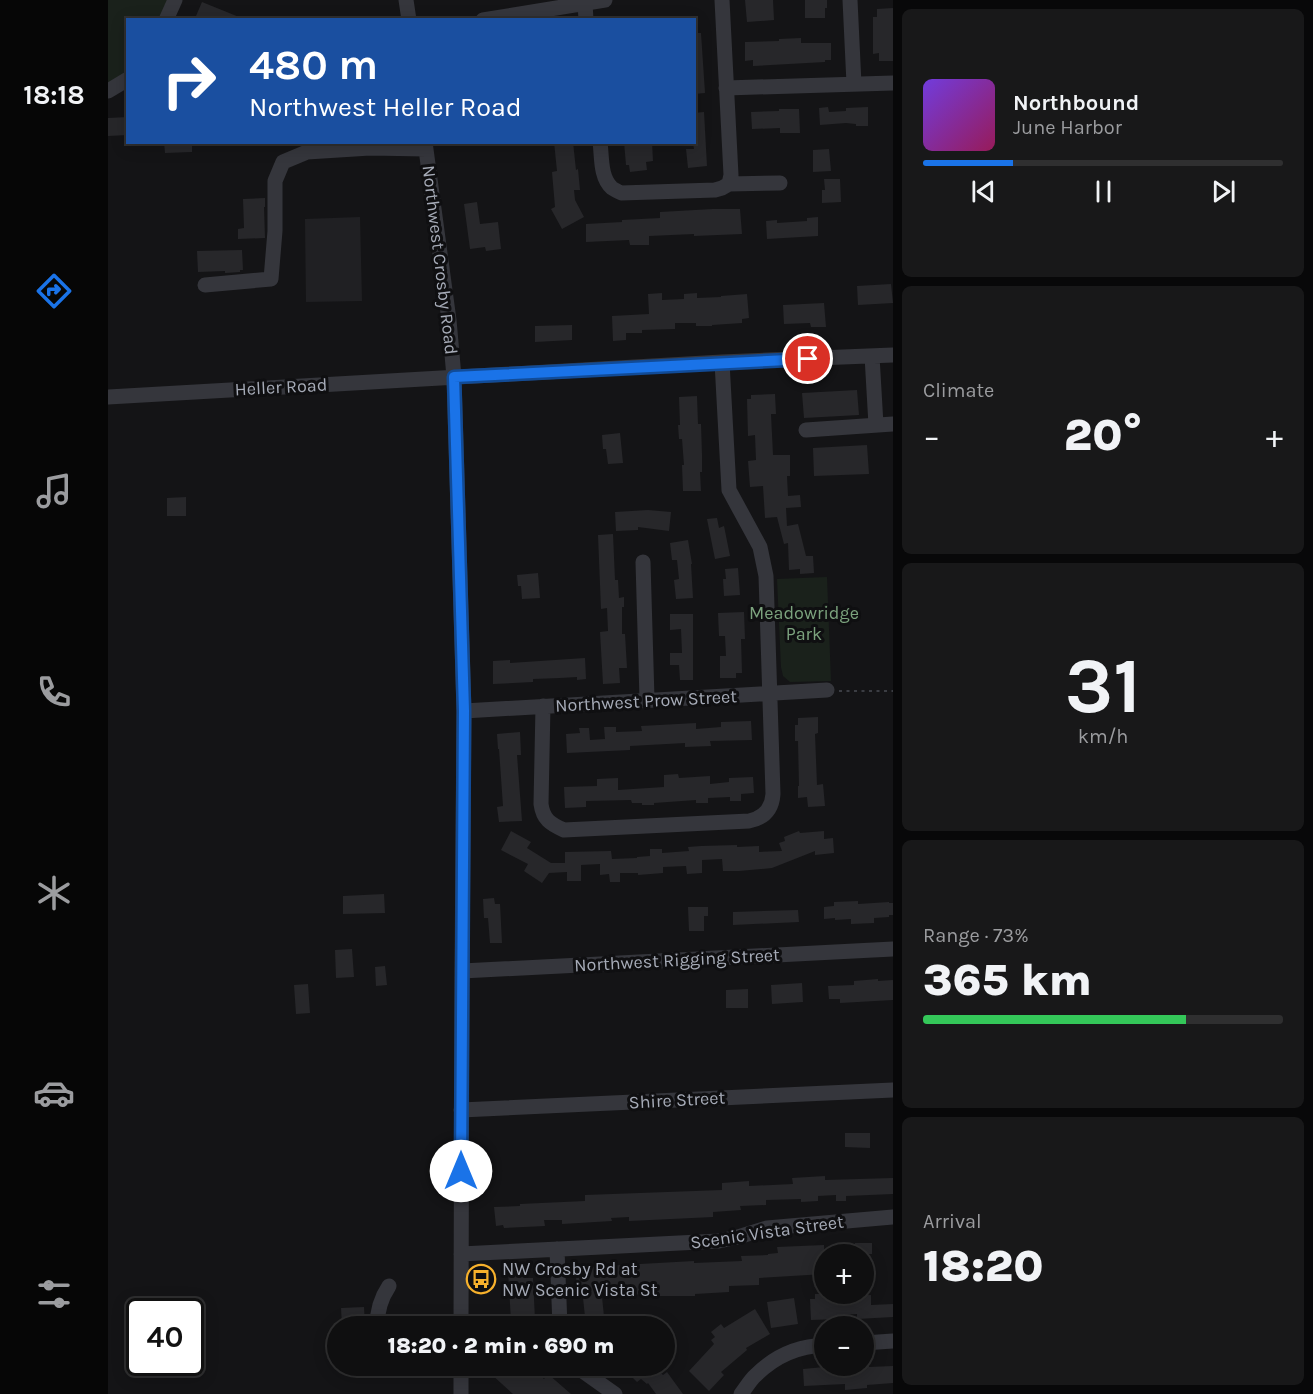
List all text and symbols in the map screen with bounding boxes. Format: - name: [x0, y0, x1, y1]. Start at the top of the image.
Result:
- text: 480 m: [249, 40, 378, 90]
- icon: right: [150, 42, 228, 120]
- text: 18:18: [23, 79, 85, 111]
- text: Northbound: [1013, 90, 1139, 116]
- text: Northwest Heller Road: [249, 91, 522, 123]
- text: June Harbor: [1013, 116, 1122, 139]
- street label: Northwest Crosby Road: [417, 164, 463, 356]
- icon: previous: [967, 175, 1000, 208]
- icon: pause: [1087, 175, 1120, 208]
- icon: next: [1207, 175, 1240, 208]
- icon: directions: [33, 270, 75, 312]
- pin: [782, 333, 833, 384]
- icon: arrive: [791, 342, 824, 375]
- street label: Heller Road: [234, 374, 328, 400]
- text: Climate: [923, 379, 994, 402]
- text: 20°: [1064, 409, 1142, 461]
- text: −: [923, 417, 940, 455]
- text: +: [1266, 417, 1283, 455]
- icon: music: [33, 470, 75, 512]
- park label: Meadowridge Park: [749, 602, 859, 645]
- text: 31: [1065, 640, 1141, 732]
- icon: phone: [33, 671, 75, 713]
- street label: Northwest Prow Street: [554, 685, 738, 717]
- text: km/h: [1078, 725, 1128, 748]
- icon: climate: [33, 872, 75, 914]
- text: Range · 73%: [923, 924, 1029, 947]
- street label: Northwest Rigging Street: [574, 944, 781, 976]
- text: 365 km: [923, 954, 1092, 1006]
- icon: car: [33, 1072, 75, 1114]
- street label: Shire Street: [628, 1086, 726, 1114]
- position arrow: [429, 1139, 493, 1203]
- street label: Scenic Vista Street: [689, 1210, 845, 1254]
- text: Arrival: [923, 1210, 982, 1233]
- text: 18:20: [923, 1240, 1044, 1292]
- map controls: [814, 1244, 874, 1376]
- button: +: [814, 1244, 874, 1304]
- place label: NW Crosby Rd at NW Scenic Vista St: [502, 1258, 658, 1301]
- bus stop icon: NW Crosby Rd at NW Scenic Vista St: [465, 1263, 497, 1295]
- icon: filters: [33, 1273, 75, 1315]
- speed limit sign: 40: [126, 1298, 204, 1376]
- button: −: [814, 1316, 874, 1376]
- text: 18:20 · 2 min · 690 m: [387, 1333, 615, 1359]

